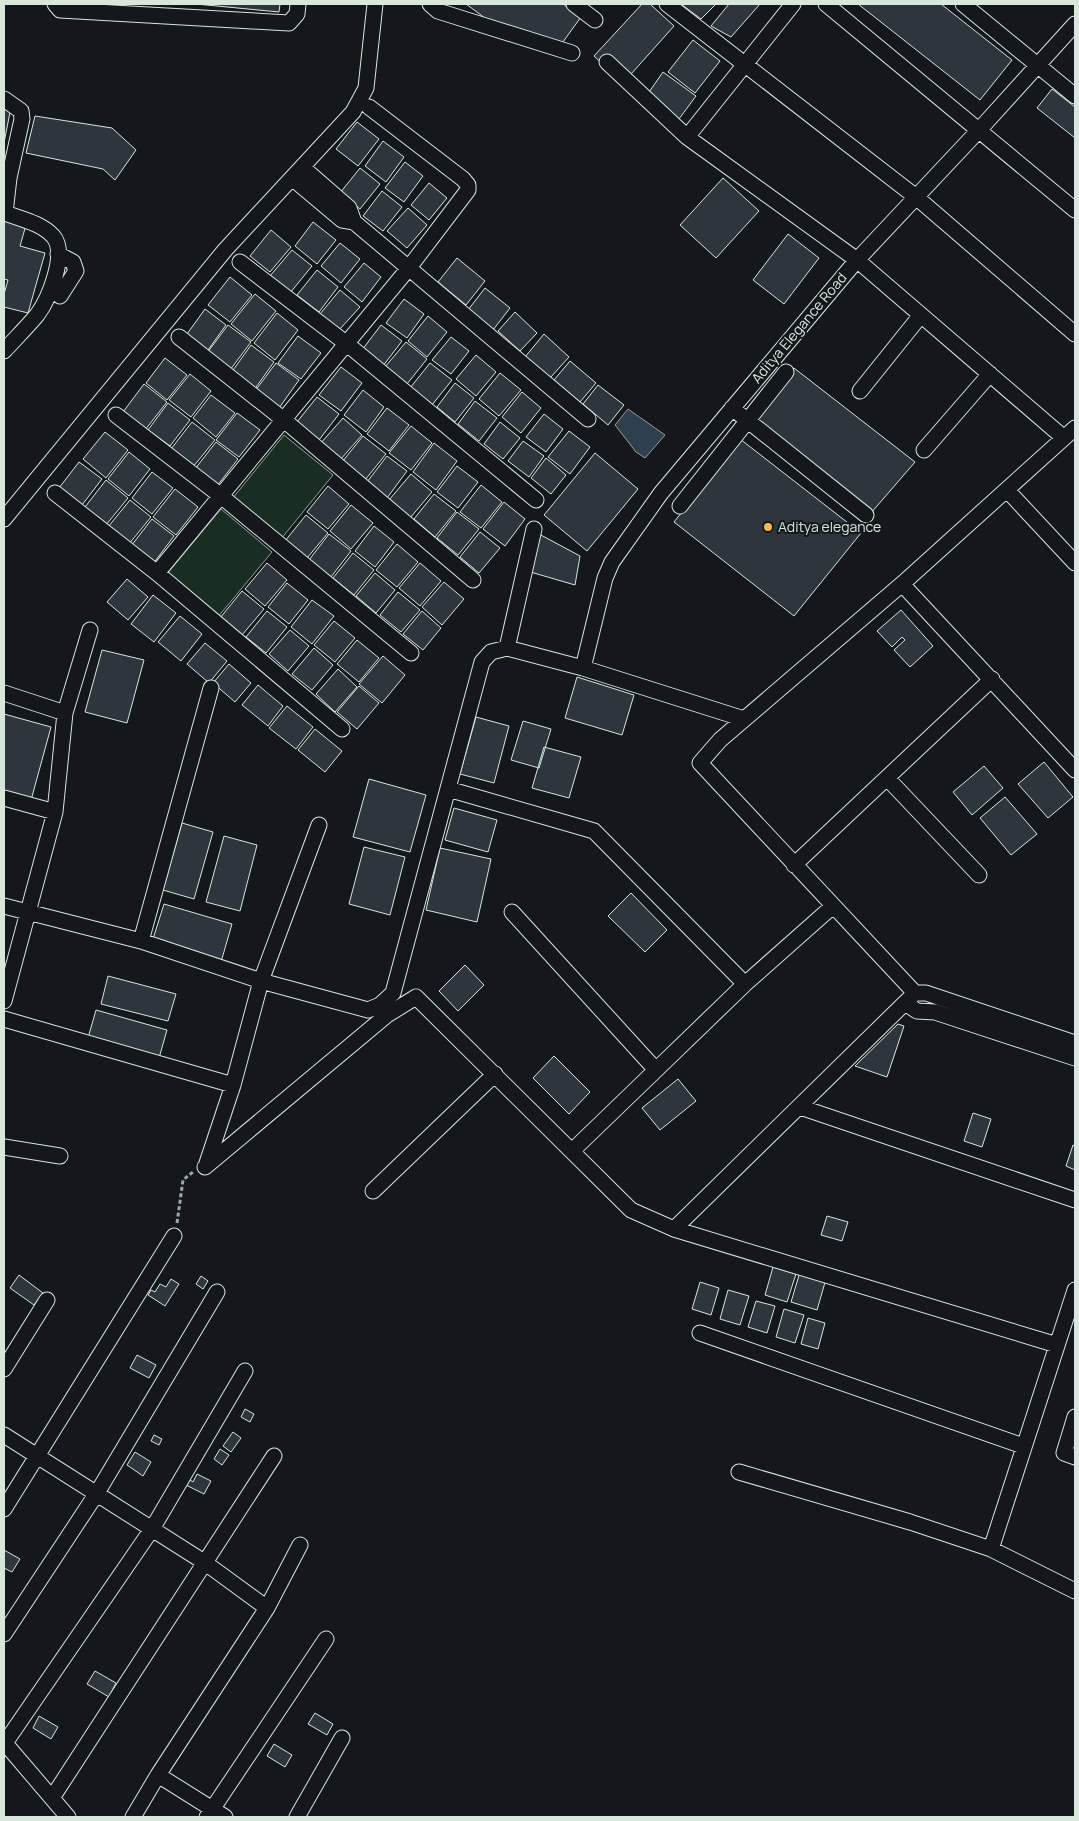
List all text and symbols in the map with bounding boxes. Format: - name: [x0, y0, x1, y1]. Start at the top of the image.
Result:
- street label: Aditya Elegance Road: [747, 268, 851, 387]
- place label: Aditya elegance: [778, 517, 881, 536]
- marker: Aditya elegance: [762, 521, 774, 533]

